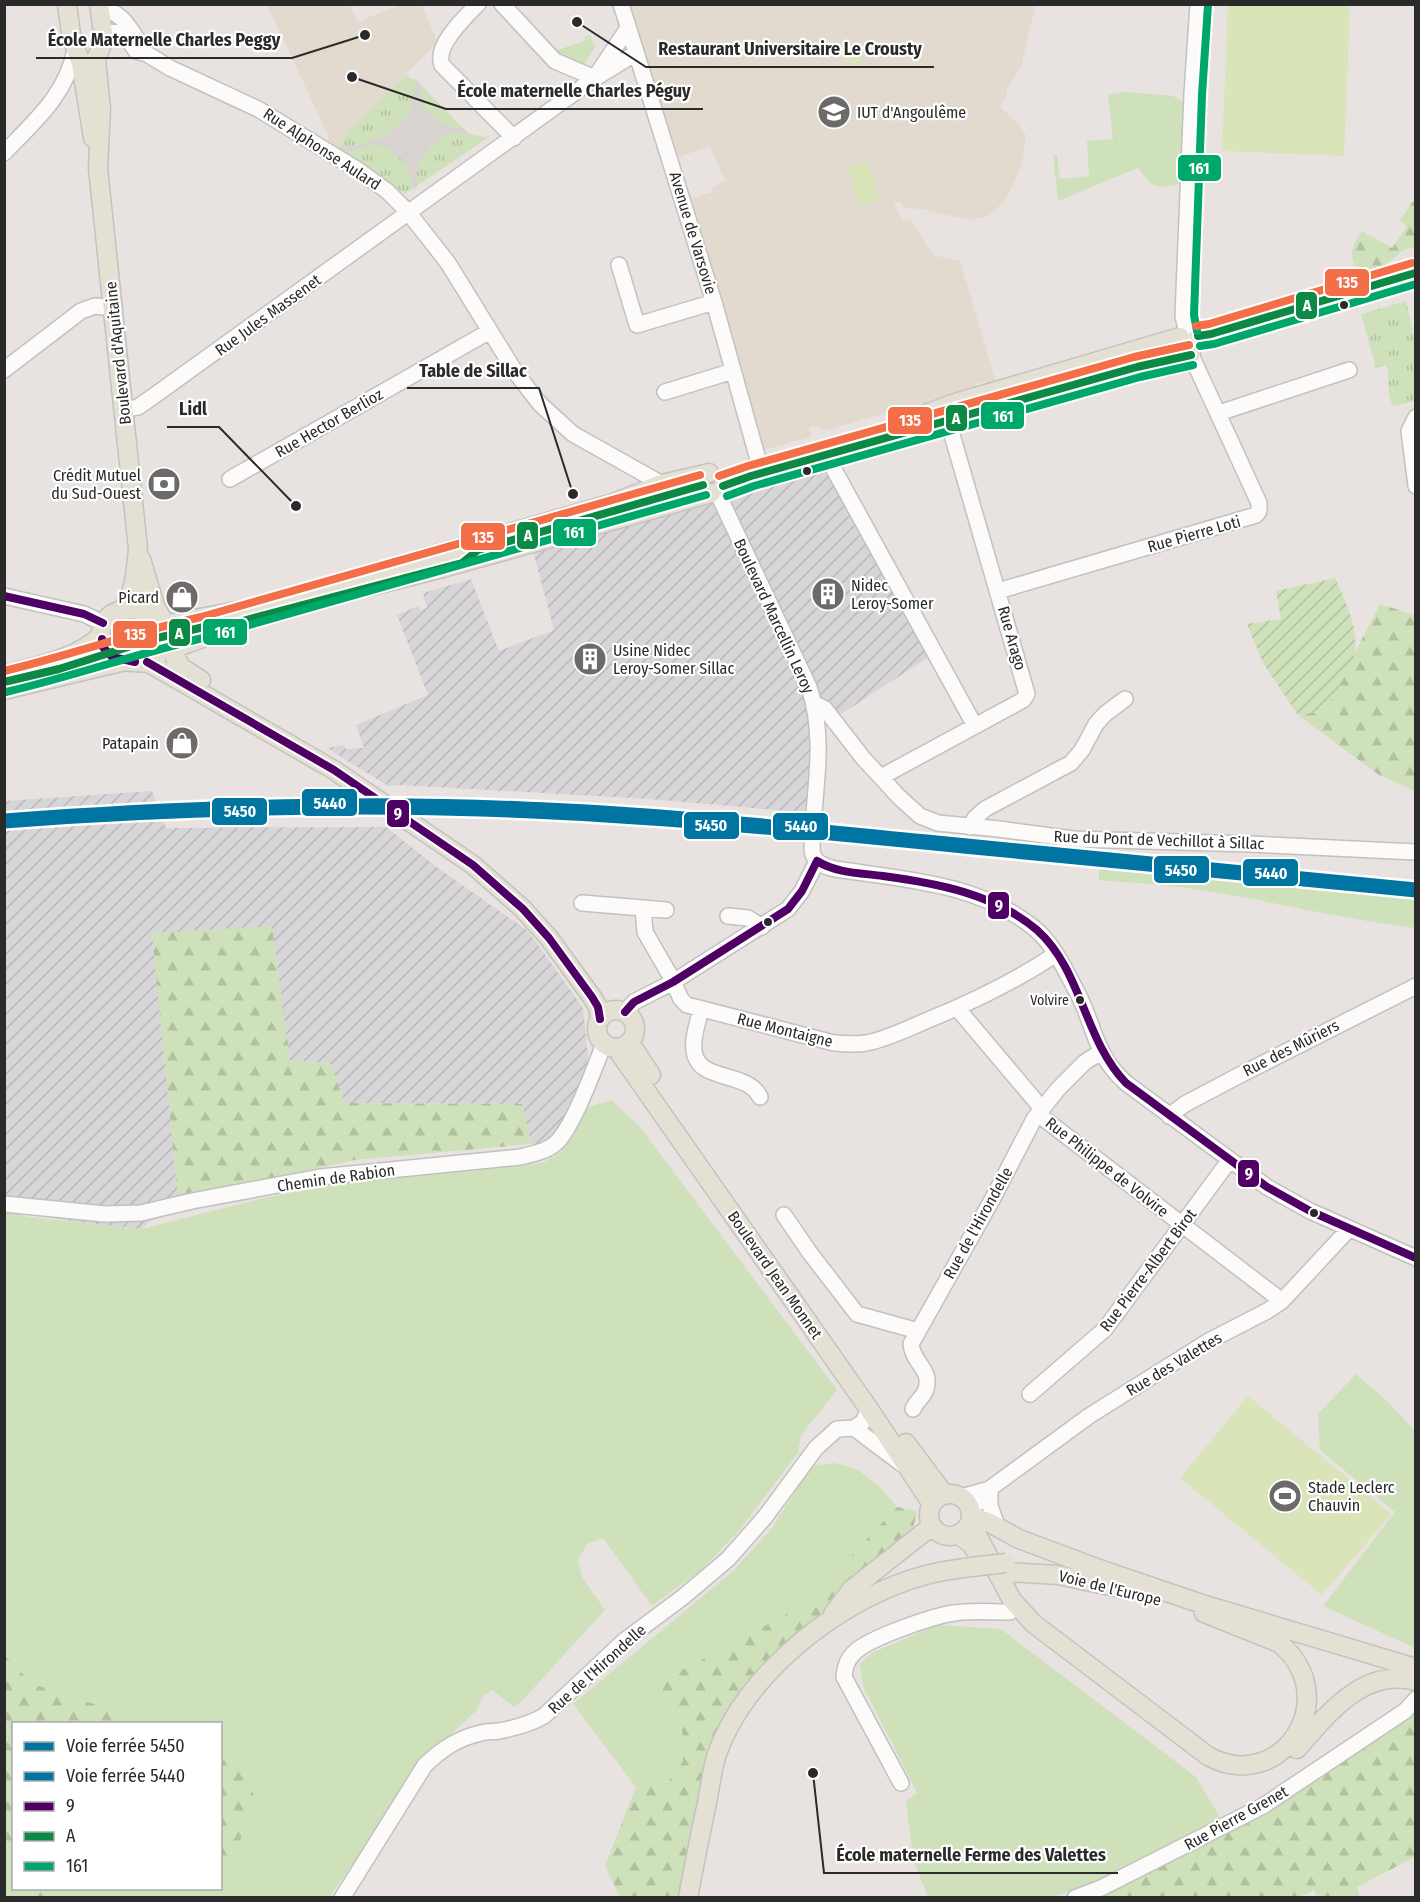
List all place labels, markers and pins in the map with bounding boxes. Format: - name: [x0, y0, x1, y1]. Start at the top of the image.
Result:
- callout: École Maternelle Charles Peggy: [36, 22, 292, 58]
- callout: Restaurant Universitaire Le Crousty: [646, 31, 934, 67]
- callout: École maternelle Charles Péguy: [446, 73, 703, 109]
- school or university icon: IUT d'Angoulême: [816, 94, 852, 130]
- place label: IUT d'Angoulême: [857, 103, 966, 122]
- unlabelled marker: [1338, 299, 1350, 311]
- callout: Table de Sillac: [407, 352, 539, 388]
- callout: Lidl: [167, 391, 219, 427]
- unlabelled marker: [801, 465, 813, 477]
- place label: Crédit Mutuel du Sud-Ouest: [51, 466, 142, 503]
- bank icon: Crédit Mutuel du Sud-Ouest: [146, 466, 182, 502]
- building icon: Nidec Leroy-Somer: [810, 576, 846, 612]
- place label: Nidec Leroy-Somer: [851, 576, 934, 613]
- shop icon: Picard: [164, 579, 200, 615]
- place label: Picard: [118, 588, 159, 607]
- building icon: Usine Nidec Leroy-Somer Sillac: [572, 641, 608, 677]
- place label: Usine Nidec Leroy-Somer Sillac: [613, 641, 734, 678]
- shop icon: Patapain: [164, 725, 200, 761]
- place label: Patapain: [102, 734, 159, 753]
- unlabelled marker: [762, 916, 774, 928]
- place label: Volvire: [1030, 992, 1069, 1009]
- marker: Volvire: [1074, 994, 1086, 1006]
- unlabelled marker: [1308, 1207, 1320, 1219]
- sports icon: Stade Leclerc Chauvin: [1267, 1478, 1303, 1514]
- place label: Stade Leclerc Chauvin: [1308, 1478, 1395, 1515]
- callout: École maternelle Ferme des Valettes: [824, 1837, 1118, 1873]

